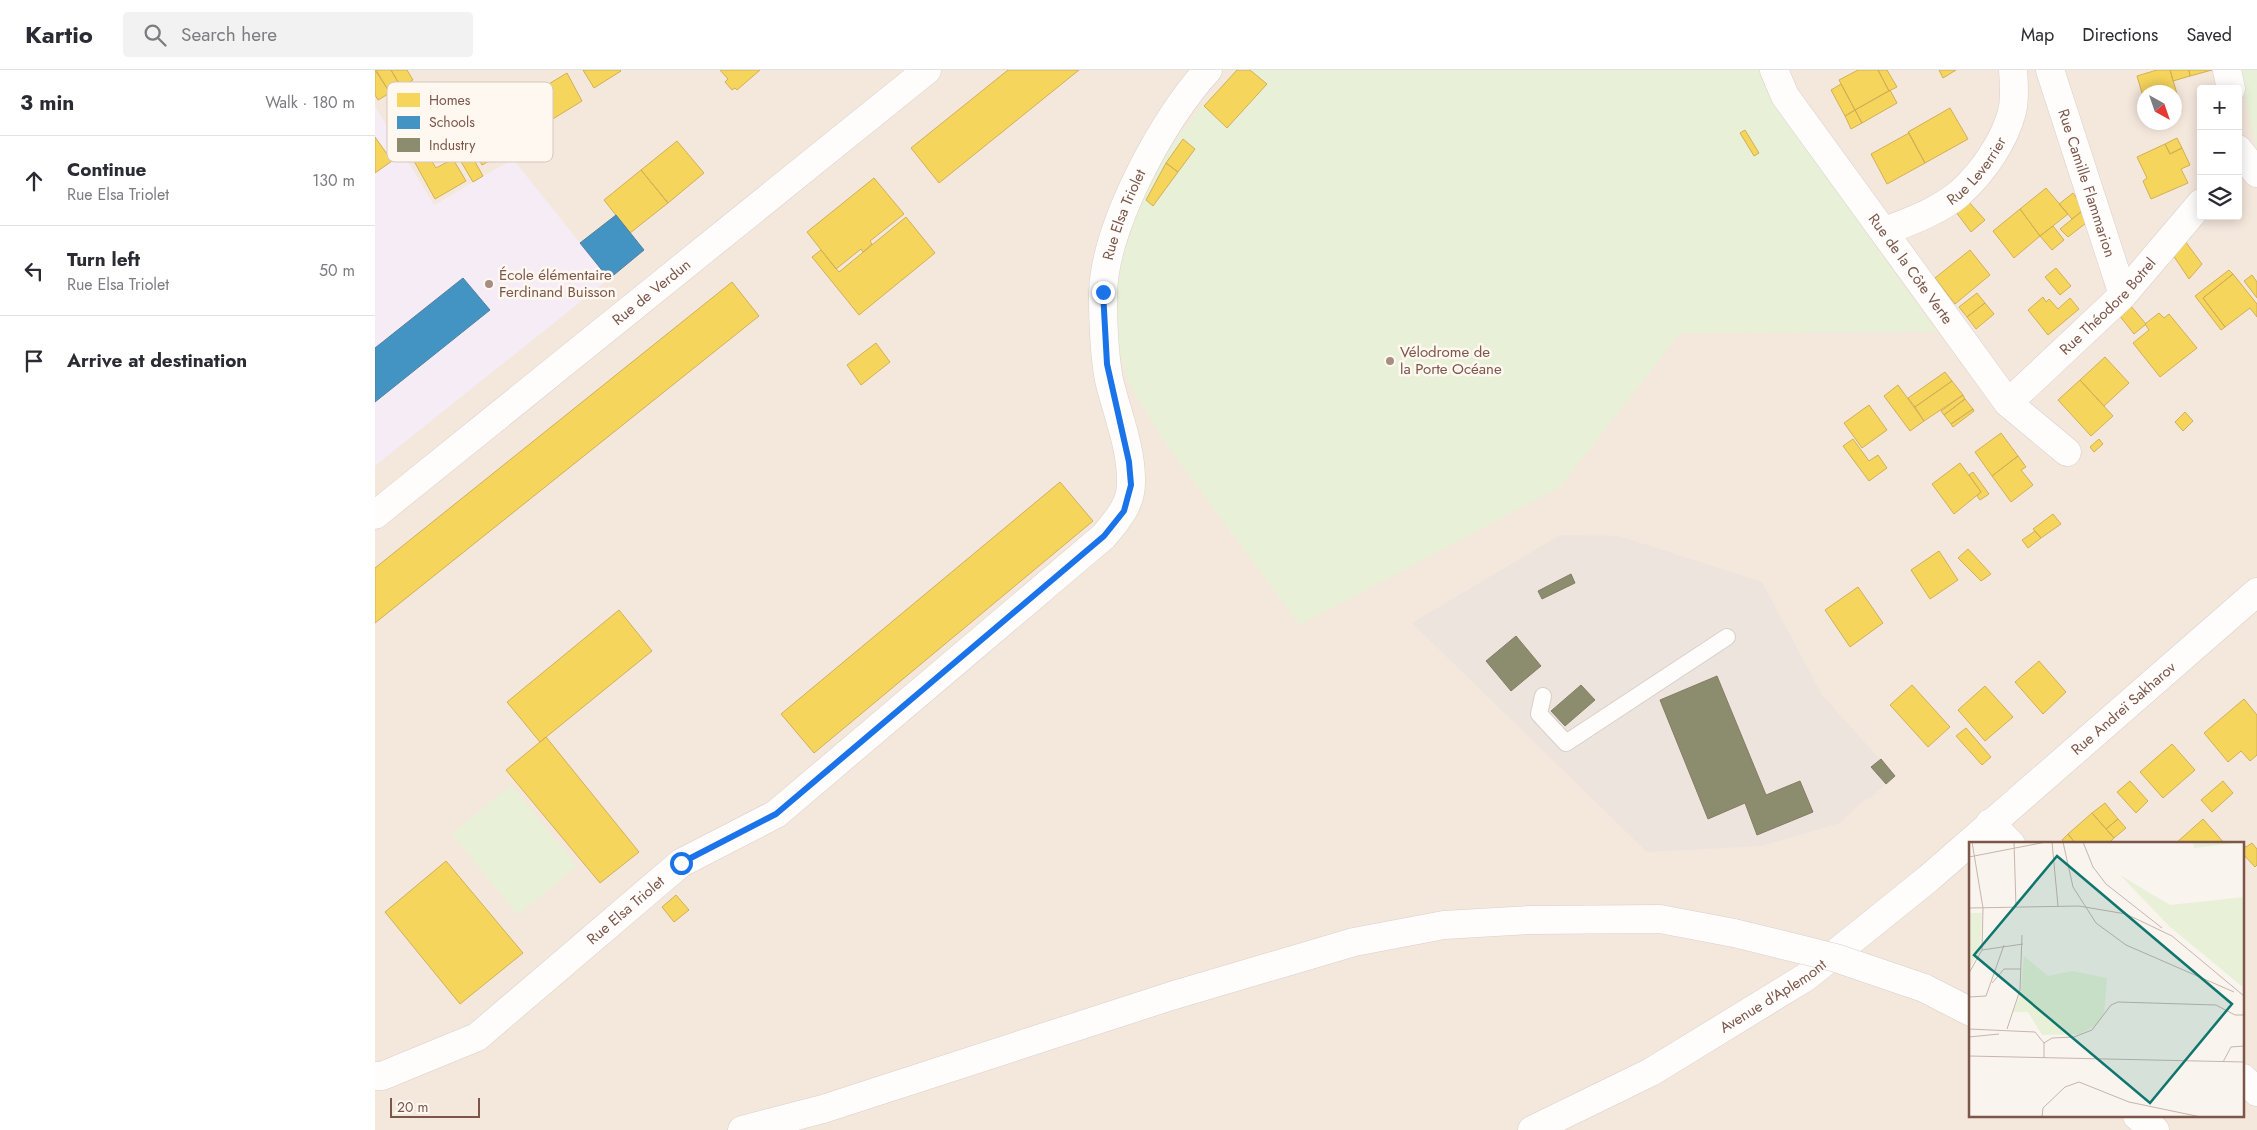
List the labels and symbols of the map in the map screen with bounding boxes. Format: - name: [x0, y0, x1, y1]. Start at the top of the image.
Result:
- legend: [387, 82, 553, 162]
- north arrow: [2137, 85, 2182, 130]
- text: Homes: [429, 90, 471, 110]
- street label: Rue Camille Flammarion: [2052, 106, 2121, 260]
- text: Schools: [429, 112, 475, 132]
- street label: Rue Leverrier: [1942, 132, 2012, 211]
- text: Industry: [429, 135, 476, 155]
- street label: Rue Elsa Triolet: [1097, 165, 1151, 263]
- street label: Rue de la Côte Verte: [1863, 209, 1958, 329]
- street label: Rue Théodore Botrel: [2055, 253, 2161, 360]
- street label: Rue de Verdun: [607, 254, 695, 331]
- place label: École élémentaire Ferdinand Buisson: [499, 264, 616, 303]
- marker: École élémentaire Ferdinand Buisson: [483, 278, 495, 290]
- route end: [1092, 281, 1115, 304]
- place label: Vélodrome de la Porte Océane: [1400, 341, 1502, 380]
- marker: Vélodrome de la Porte Océane: [1384, 355, 1396, 367]
- street label: Rue Andreï Sakharov: [2066, 656, 2181, 760]
- inset map: [1969, 842, 2245, 1118]
- route start: [670, 852, 693, 875]
- street label: Rue Elsa Triolet: [582, 871, 670, 950]
- street label: Avenue d'Aplemont: [1715, 954, 1831, 1038]
- scale bar: [390, 1095, 480, 1118]

